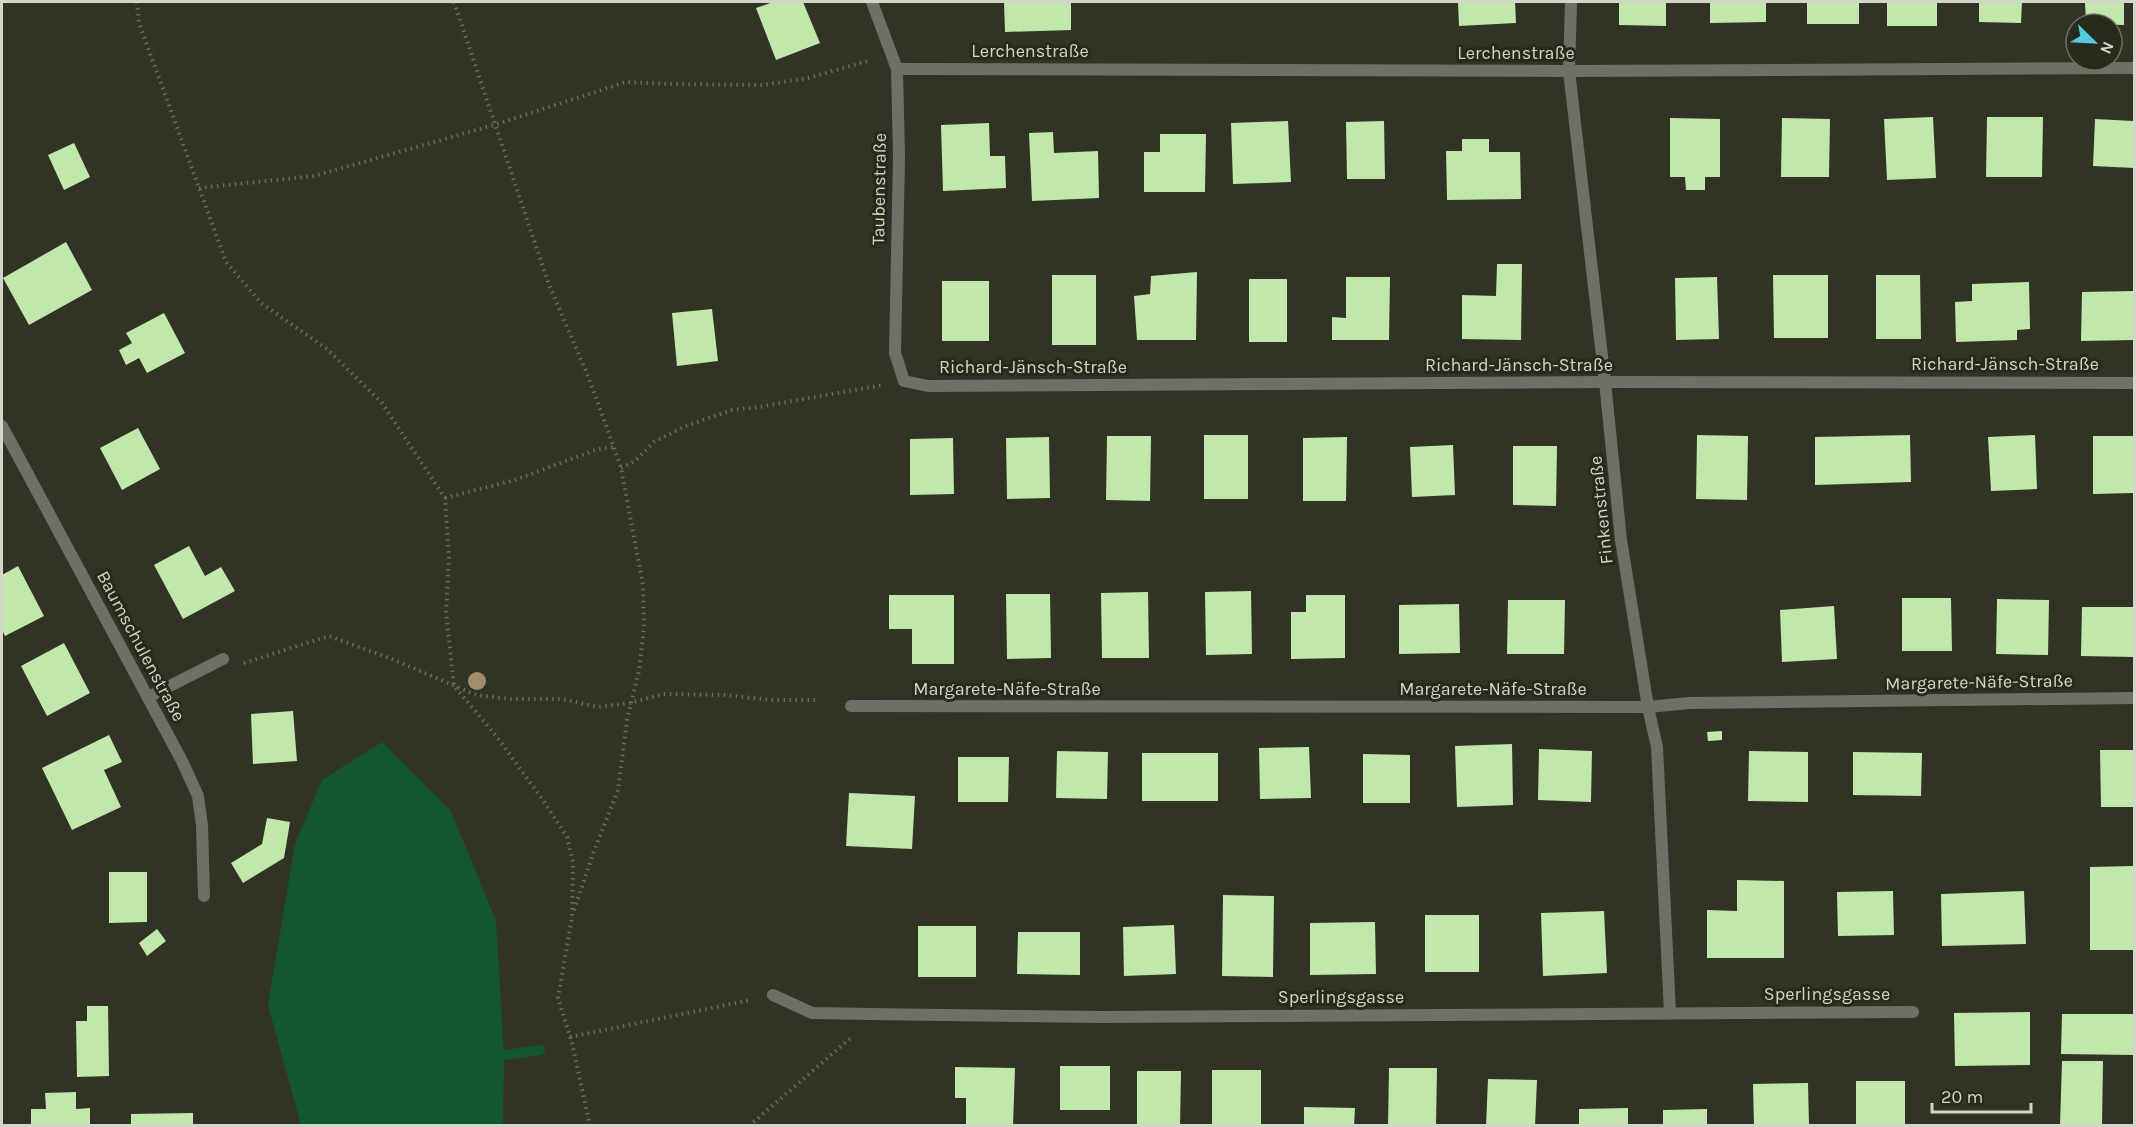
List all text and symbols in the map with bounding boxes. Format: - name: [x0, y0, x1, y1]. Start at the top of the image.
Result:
- north arrow: [2064, 12, 2124, 72]
- text: N: [2096, 39, 2118, 57]
- street label: Lerchenstraße: [971, 40, 1089, 62]
- street label: Lerchenstraße: [1457, 42, 1575, 64]
- street label: Taubenstraße: [867, 133, 891, 245]
- street label: Richard-Jänsch-Straße: [1911, 353, 2099, 375]
- street label: Richard-Jänsch-Straße: [1425, 354, 1613, 376]
- street label: Richard-Jänsch-Straße: [939, 356, 1127, 378]
- street label: Finkenstraße: [1584, 455, 1618, 565]
- street label: Baumschulenstraße: [92, 567, 190, 725]
- street label: Margarete-Näfe-Straße: [1885, 669, 2073, 695]
- street label: Margarete-Näfe-Straße: [913, 678, 1101, 700]
- street label: Margarete-Näfe-Straße: [1399, 678, 1587, 700]
- street label: Sperlingsgasse: [1764, 983, 1890, 1005]
- street label: Sperlingsgasse: [1278, 986, 1404, 1008]
- scale bar: [1932, 1076, 2031, 1114]
- text: 20 m: [1941, 1086, 1983, 1108]

